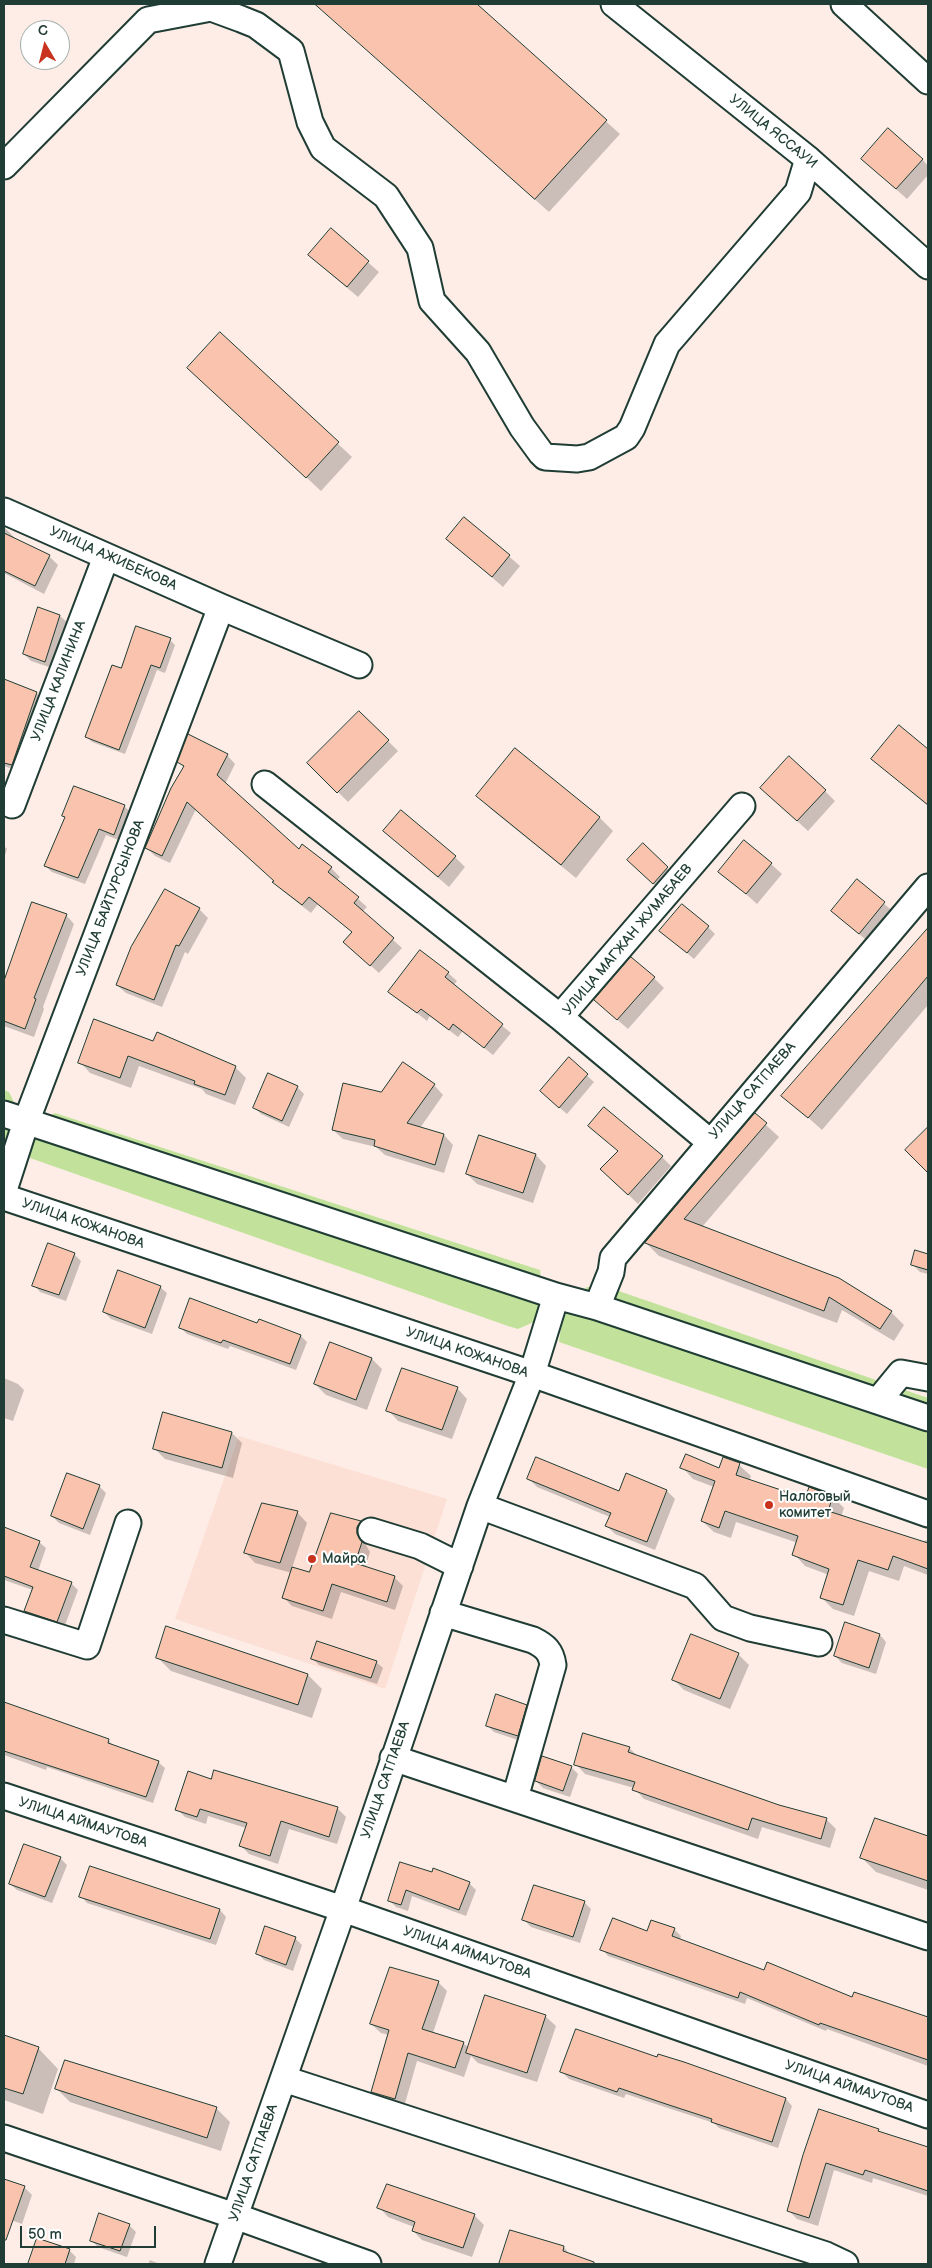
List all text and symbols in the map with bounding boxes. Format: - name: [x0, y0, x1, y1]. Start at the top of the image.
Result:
- north arrow: [20, 20, 70, 70]
- text: С: [37, 22, 49, 40]
- street label: УЛИЦА ЯССАУИ: [726, 91, 820, 173]
- street label: УЛИЦА АЖИБЕКОВА: [47, 523, 179, 595]
- street label: УЛИЦА КАЛИНИНА: [28, 618, 90, 744]
- street label: УЛИЦА БАЙТУРСЫНОВА: [73, 818, 149, 978]
- street label: УЛИЦА МАГЖАН ЖУМАБАЕВ: [560, 861, 696, 1019]
- street label: УЛИЦА САТПАЕВА: [706, 1039, 800, 1143]
- street label: УЛИЦА КОЖАНОВА: [20, 1195, 146, 1253]
- street label: УЛИЦА КОЖАНОВА: [404, 1324, 530, 1382]
- place label: Налоговый комитет: [779, 1489, 851, 1521]
- marker: Налоговый комитет: [763, 1499, 775, 1511]
- place label: Майра: [322, 1551, 366, 1567]
- marker: Майра: [306, 1553, 318, 1565]
- street label: УЛИЦА САТПАЕВА: [358, 1719, 414, 1841]
- street label: УЛИЦА АЙМАУТОВА: [16, 1794, 150, 1852]
- street label: УЛИЦА АЙМАУТОВА: [401, 1923, 533, 1983]
- street label: УЛИЦА АЙМАУТОВА: [783, 2057, 915, 2117]
- street label: УЛИЦА САТПАЕВА: [226, 2102, 282, 2224]
- scale bar: [22, 2216, 159, 2248]
- text: 50 m: [28, 2225, 62, 2244]

